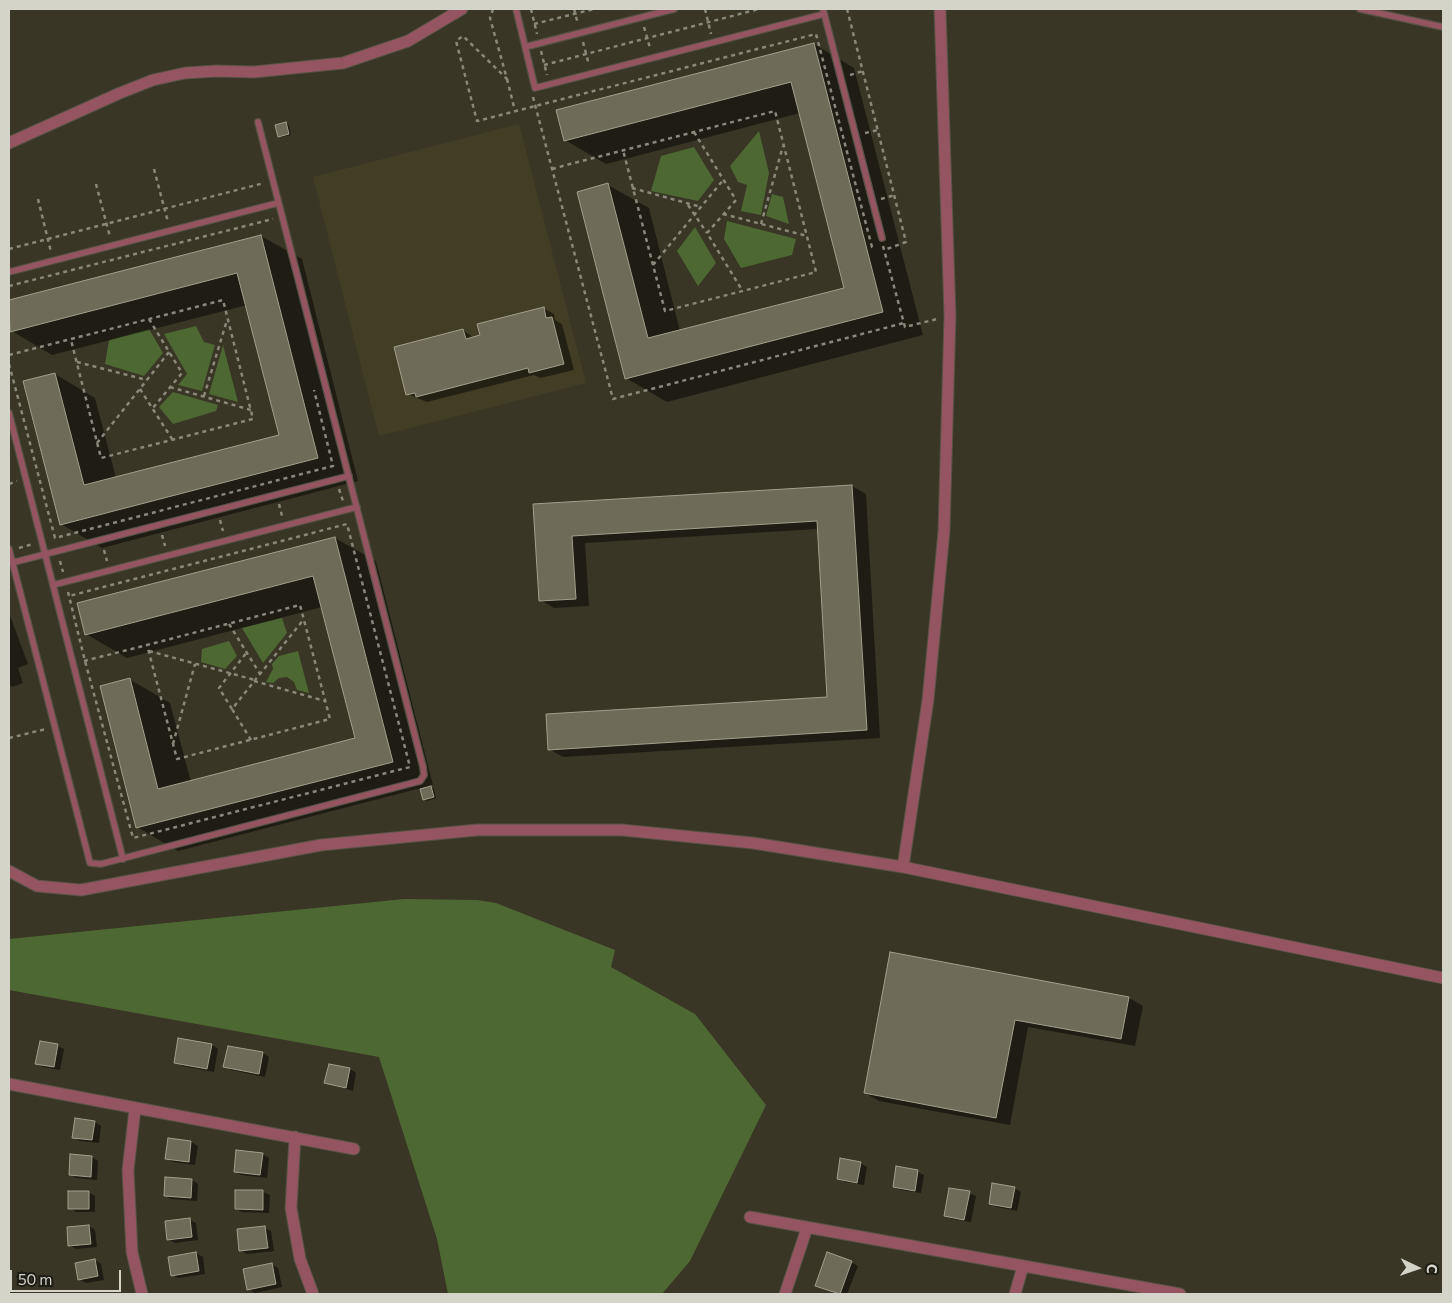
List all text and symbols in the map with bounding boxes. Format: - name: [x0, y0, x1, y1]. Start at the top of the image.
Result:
- north arrow: [1392, 1243, 1442, 1293]
- scale bar: [12, 1260, 124, 1292]
- text: С: [1424, 1264, 1441, 1274]
- text: 50 m: [18, 1270, 52, 1288]

